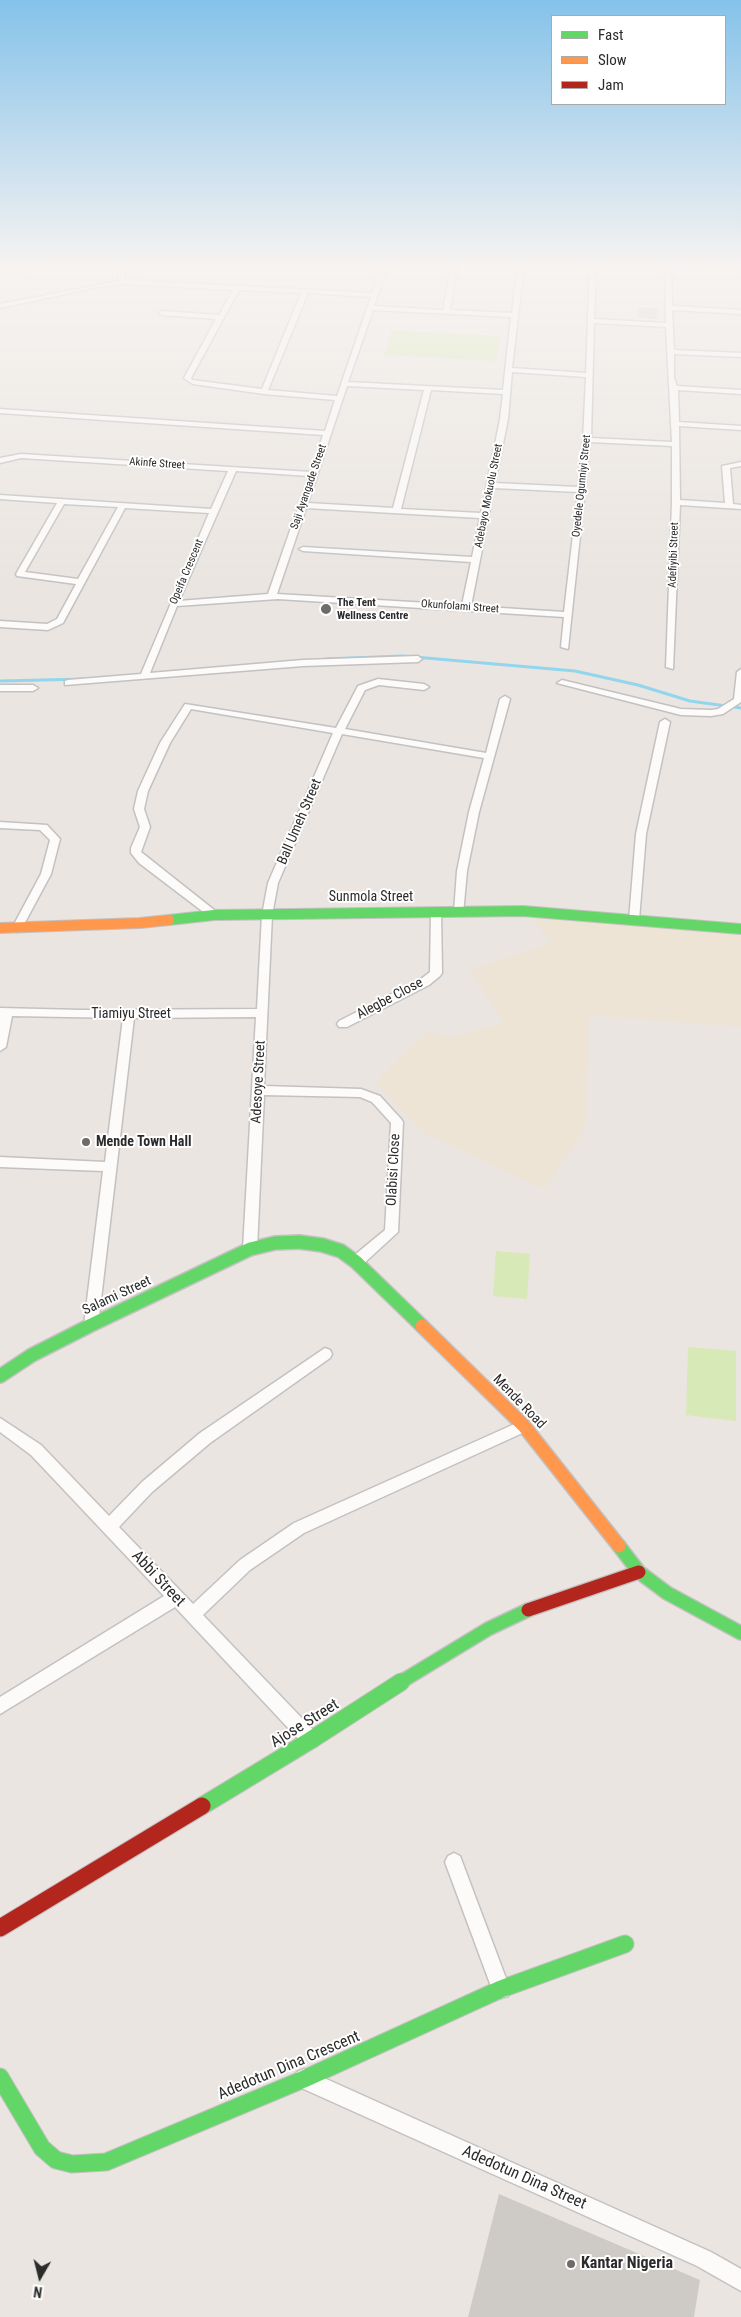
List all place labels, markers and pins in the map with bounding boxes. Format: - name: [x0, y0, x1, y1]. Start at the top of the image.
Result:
- place label: The Tent Wellness Centre: [337, 596, 408, 622]
- marker: The Tent Wellness Centre: [319, 602, 333, 616]
- place label: Mende Town Hall: [96, 1134, 191, 1150]
- marker: Mende Town Hall: [80, 1136, 92, 1148]
- place label: Kantar Nigeria: [581, 2254, 673, 2274]
- marker: Kantar Nigeria: [565, 2258, 577, 2270]

